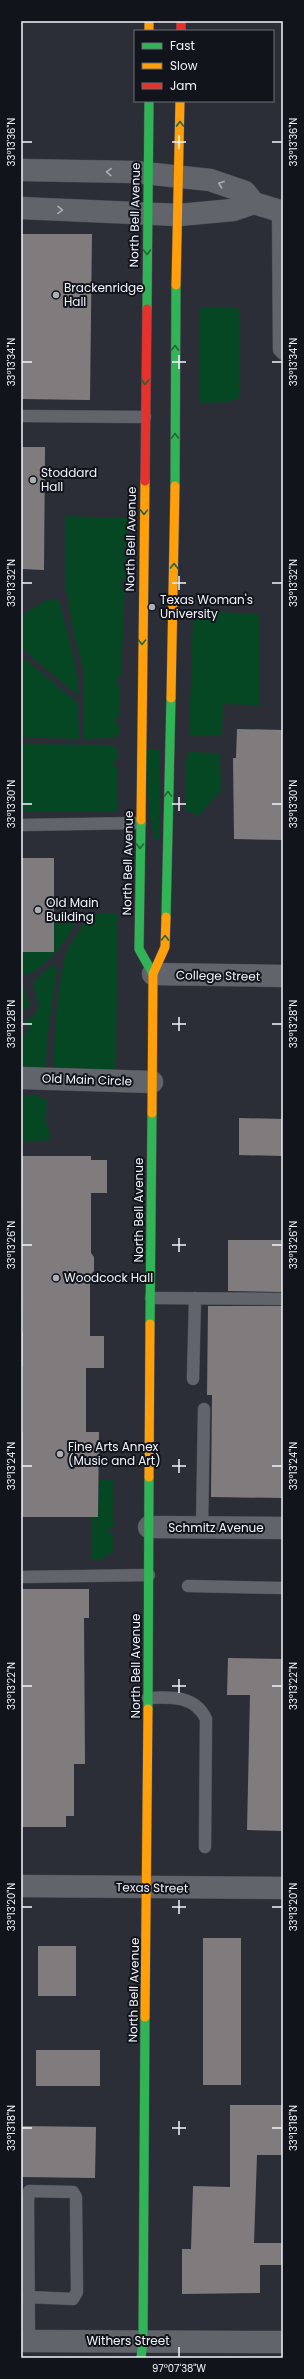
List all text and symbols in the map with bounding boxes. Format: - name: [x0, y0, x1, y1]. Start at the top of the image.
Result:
- legend: [134, 30, 274, 102]
- text: Fast: [170, 37, 195, 54]
- text: Slow: [170, 57, 198, 74]
- text: Jam: [170, 77, 197, 94]
- text: 33°13'36"N: [4, 118, 19, 166]
- text: 33°13'36"N: [286, 118, 301, 166]
- one-way arrow: [176, 121, 184, 127]
- street label: North Bell Avenue: [125, 162, 144, 268]
- one-way arrow: [106, 167, 112, 176]
- one-way arrow: [218, 180, 225, 189]
- one-way arrow: [57, 206, 63, 214]
- one-way arrow: [142, 249, 151, 255]
- place label: Brackenridge Hall: [64, 279, 144, 310]
- marker: Brackenridge Hall: [51, 290, 61, 300]
- text: 33°13'34"N: [4, 338, 19, 386]
- text: 33°13'34"N: [286, 338, 301, 386]
- one-way arrow: [171, 345, 179, 351]
- one-way arrow: [141, 379, 149, 385]
- one-way arrow: [171, 433, 179, 439]
- place label: Stoddard Hall: [41, 464, 97, 495]
- marker: Stoddard Hall: [28, 475, 38, 485]
- street label: North Bell Avenue: [121, 486, 140, 592]
- one-way arrow: [139, 509, 148, 515]
- text: 33°13'32"N: [4, 559, 19, 607]
- text: 33°13'32"N: [286, 559, 301, 607]
- one-way arrow: [169, 563, 178, 569]
- place label: Texas Woman's University: [160, 591, 253, 622]
- marker: Texas Woman's University: [147, 602, 157, 612]
- one-way arrow: [138, 639, 146, 645]
- text: 33°13'30"N: [4, 780, 19, 828]
- text: 33°13'30"N: [286, 780, 301, 828]
- one-way arrow: [164, 791, 173, 797]
- street label: North Bell Avenue: [118, 810, 137, 916]
- one-way arrow: [136, 843, 144, 849]
- place label: Old Main Building: [46, 894, 99, 925]
- marker: Old Main Building: [33, 905, 43, 915]
- one-way arrow: [161, 935, 169, 941]
- street label: College Street: [176, 966, 260, 985]
- text: 33°13'28"N: [4, 1000, 19, 1048]
- text: 33°13'28"N: [286, 1000, 301, 1048]
- street label: Old Main Circle: [42, 1069, 132, 1090]
- street label: North Bell Avenue: [130, 1158, 147, 1262]
- text: 33°13'26"N: [4, 1221, 19, 1269]
- text: 33°13'26"N: [286, 1221, 301, 1269]
- place label: Woodcock Hall: [64, 1269, 153, 1286]
- marker: Woodcock Hall: [51, 1273, 61, 1283]
- place label: Fine Arts Annex (Music and Art): [68, 1438, 161, 1469]
- text: 33°13'24"N: [4, 1442, 19, 1490]
- text: 33°13'24"N: [286, 1442, 301, 1490]
- marker: Fine Arts Annex (Music and Art): [55, 1449, 65, 1459]
- street label: Schmitz Avenue: [168, 1519, 264, 1536]
- street label: North Bell Avenue: [127, 1614, 144, 1718]
- text: 33°13'22"N: [4, 1662, 19, 1710]
- text: 33°13'22"N: [286, 1662, 301, 1710]
- street label: Texas Street: [116, 1878, 188, 1897]
- text: 33°13'20"N: [4, 1883, 19, 1931]
- text: 33°13'20"N: [286, 1883, 301, 1931]
- street label: North Bell Avenue: [124, 1937, 143, 2043]
- text: 33°13'18"N: [4, 2105, 19, 2151]
- text: 33°13'18"N: [286, 2105, 301, 2151]
- street label: Withers Street: [86, 2332, 170, 2349]
- text: 97°07'38"W: [152, 2361, 206, 2376]

